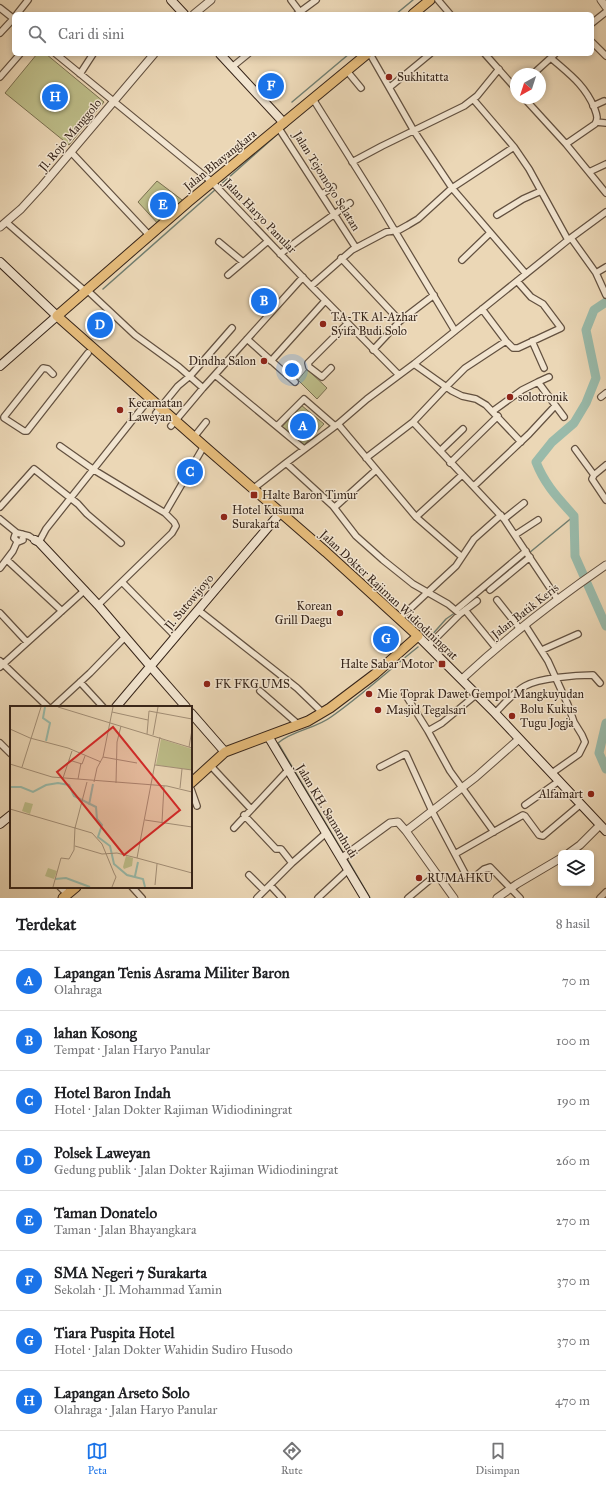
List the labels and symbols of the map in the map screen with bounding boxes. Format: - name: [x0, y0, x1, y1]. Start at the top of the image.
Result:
- north arrow: [510, 68, 546, 104]
- place label: Sukhitatta: [397, 70, 450, 84]
- pin: F: [258, 71, 284, 101]
- marker: Sukhitatta: [384, 72, 394, 82]
- pin: H: [42, 82, 68, 112]
- street label: Jl. Rojo Manggolo: [34, 96, 105, 176]
- street label: Jalan Bhayangkara: [179, 126, 261, 196]
- street label: Jalan Tejomoyo Selatan: [289, 127, 364, 234]
- street label: Jalan Haryo Panular: [219, 174, 300, 257]
- pin: E: [150, 190, 176, 220]
- pin: B: [251, 286, 277, 316]
- pin: D: [87, 310, 113, 340]
- place label: TA-TK Al-Azhar Syifa Budi Solo: [331, 310, 418, 338]
- marker: TA-TK Al-Azhar Syifa Budi Solo: [318, 319, 328, 329]
- place label: Dindha Salon: [189, 354, 257, 368]
- marker: Dindha Salon: [259, 356, 269, 366]
- your location: [282, 360, 302, 380]
- place label: solotronik: [518, 390, 568, 404]
- marker: solotronik: [505, 392, 515, 402]
- place label: Kecamatan Laweyan: [128, 396, 183, 424]
- marker: Kecamatan Laweyan: [115, 405, 125, 415]
- pin: A: [290, 411, 316, 441]
- pin: C: [177, 457, 203, 487]
- place label: Halte Baron Timur: [262, 488, 358, 502]
- marker: Halte Baron Timur: [249, 490, 259, 500]
- place label: Hotel Kusuma Surakarta: [232, 503, 305, 531]
- marker: Hotel Kusuma Surakarta: [219, 512, 229, 522]
- street label: Jalan Dokter Rajiman Widiodiningrat: [315, 526, 461, 664]
- street label: Jl. Sutowijoyo: [160, 571, 217, 635]
- street label: Jalan Batik Keris: [487, 580, 562, 644]
- place label: Korean Grill Daegu: [275, 599, 333, 628]
- marker: Korean Grill Daegu: [335, 608, 345, 618]
- pin: G: [373, 624, 399, 654]
- place label: Halte Sabar Motor: [340, 657, 434, 671]
- marker: Halte Sabar Motor: [437, 659, 447, 669]
- place label: FK FKG UMS: [215, 677, 290, 691]
- marker: FK FKG UMS: [202, 679, 212, 689]
- place label: Mie Toprak Dawet Gempol Mangkuyudan: [377, 687, 585, 702]
- marker: Mie Toprak Dawet Gempol Mangkuyudan: [364, 689, 374, 699]
- place label: Bolu Kukus Tugu Jogja: [520, 702, 577, 731]
- place label: Masjid Tegalsari: [386, 703, 467, 718]
- marker: Masjid Tegalsari: [373, 705, 383, 715]
- inset map: [10, 706, 192, 888]
- marker: Bolu Kukus Tugu Jogja: [507, 711, 517, 721]
- street label: Jalan KH. Samanhudi: [292, 760, 361, 862]
- place label: Alfamart: [538, 787, 584, 801]
- marker: Alfamart: [586, 789, 596, 799]
- place label: RUMAHKU: [427, 871, 494, 885]
- marker: RUMAHKU: [414, 873, 424, 883]

